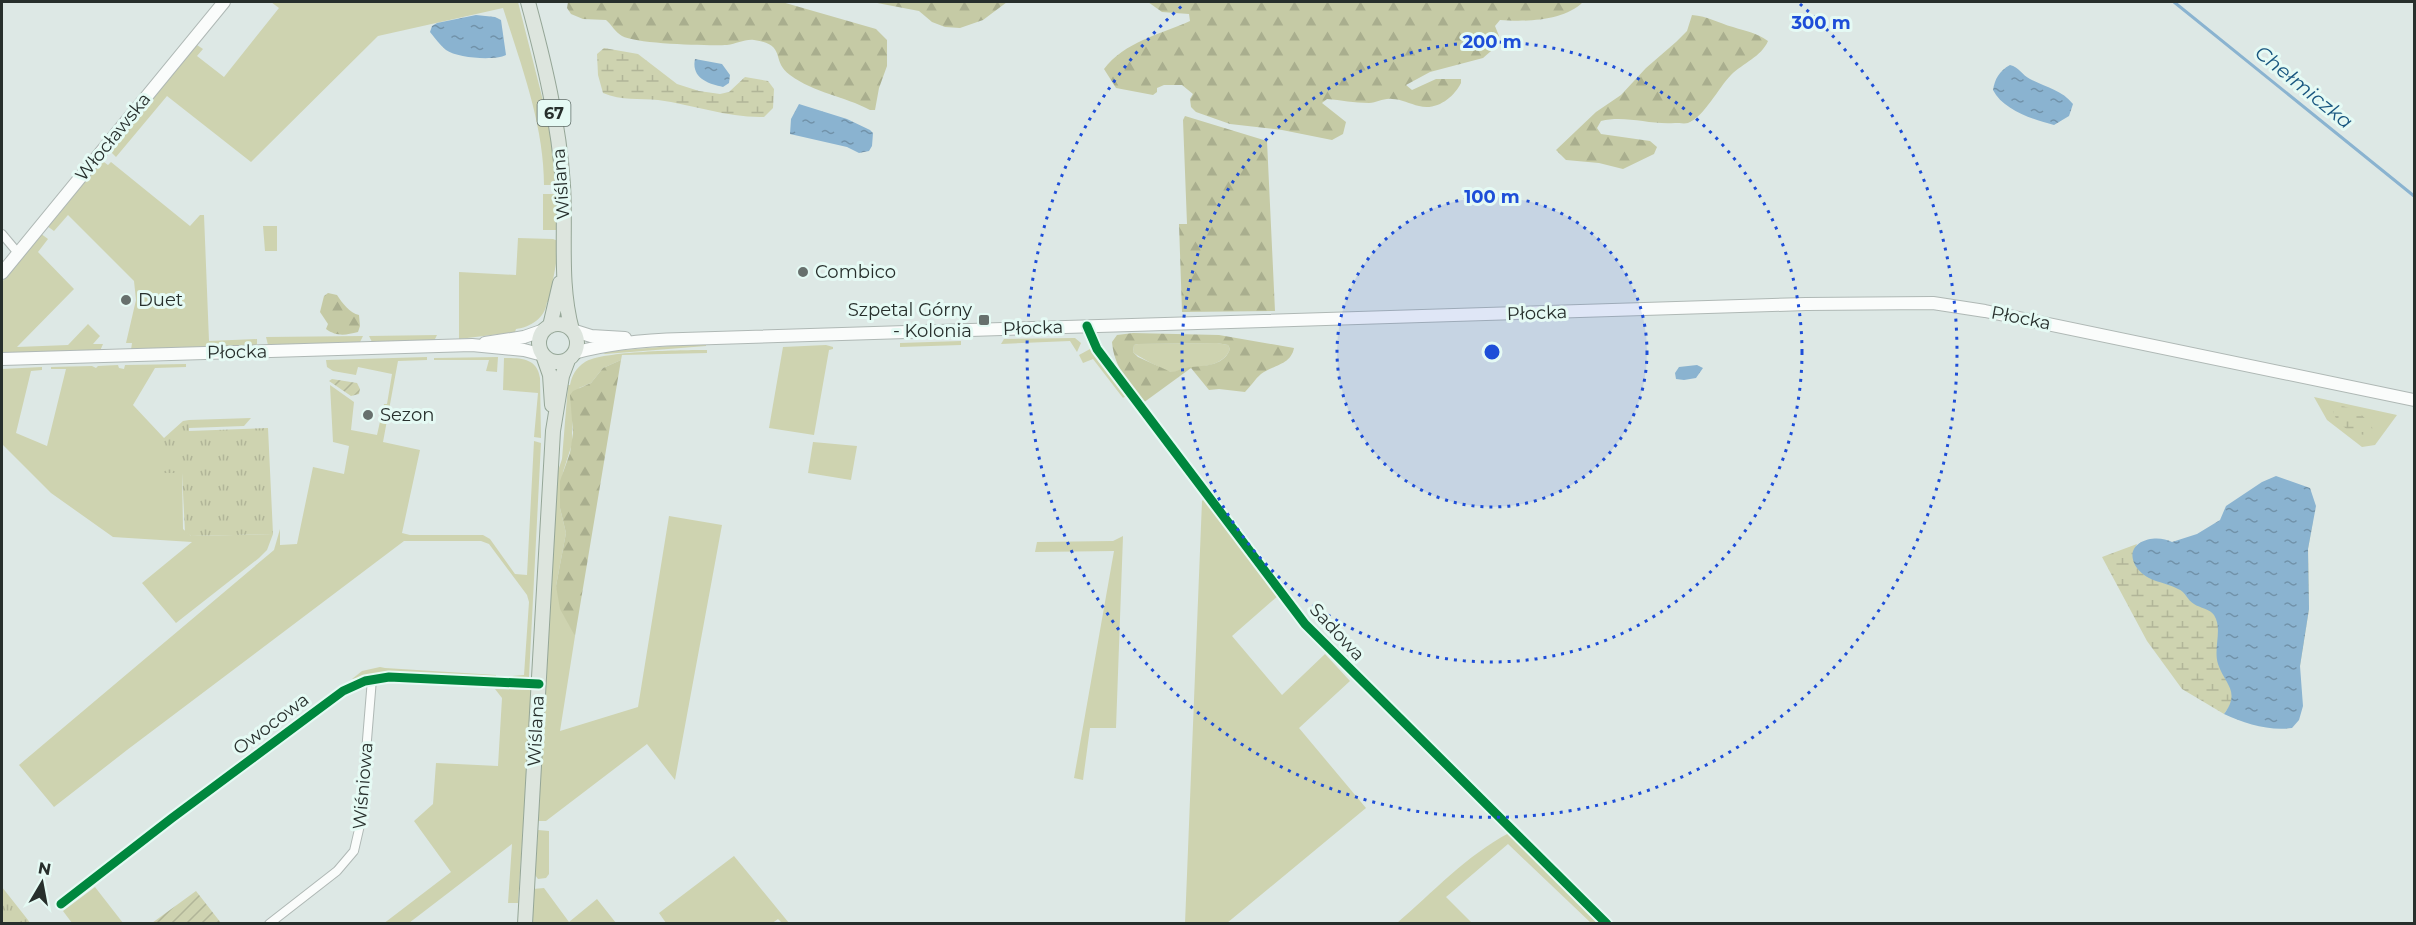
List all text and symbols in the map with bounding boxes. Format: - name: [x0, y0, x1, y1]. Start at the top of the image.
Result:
- text: 300 m: [1790, 12, 1851, 34]
- text: 200 m: [1462, 31, 1522, 53]
- water label: Chełmiczka: [2250, 40, 2358, 134]
- street label: Włocławska: [71, 88, 155, 186]
- road number: 67: [538, 100, 570, 126]
- street label: Wiślana: [548, 148, 574, 220]
- text: 100 m: [1464, 186, 1520, 208]
- place label: Combico: [815, 261, 896, 283]
- marker: Combico: [796, 265, 810, 279]
- place label: Duet: [138, 289, 183, 311]
- marker: Duet: [119, 293, 133, 307]
- place label: Szpetal Górny - Kolonia: [848, 299, 972, 342]
- street label: Płocka: [1506, 301, 1568, 325]
- street label: Płocka: [1989, 301, 2053, 335]
- marker: Szpetal Górny - Kolonia: [977, 313, 991, 327]
- street label: Płocka: [1002, 316, 1064, 340]
- street label: Płocka: [207, 340, 267, 364]
- centre of rings: [1482, 342, 1502, 362]
- place label: Sezon: [380, 404, 434, 426]
- marker: Sezon: [361, 408, 375, 422]
- street label: Sadowa: [1305, 599, 1369, 665]
- street label: Owocowa: [229, 688, 313, 760]
- street label: Wiślana: [523, 695, 549, 767]
- street label: Wiśniowa: [348, 741, 378, 831]
- north arrow: [12, 853, 72, 913]
- text: N: [36, 858, 53, 879]

